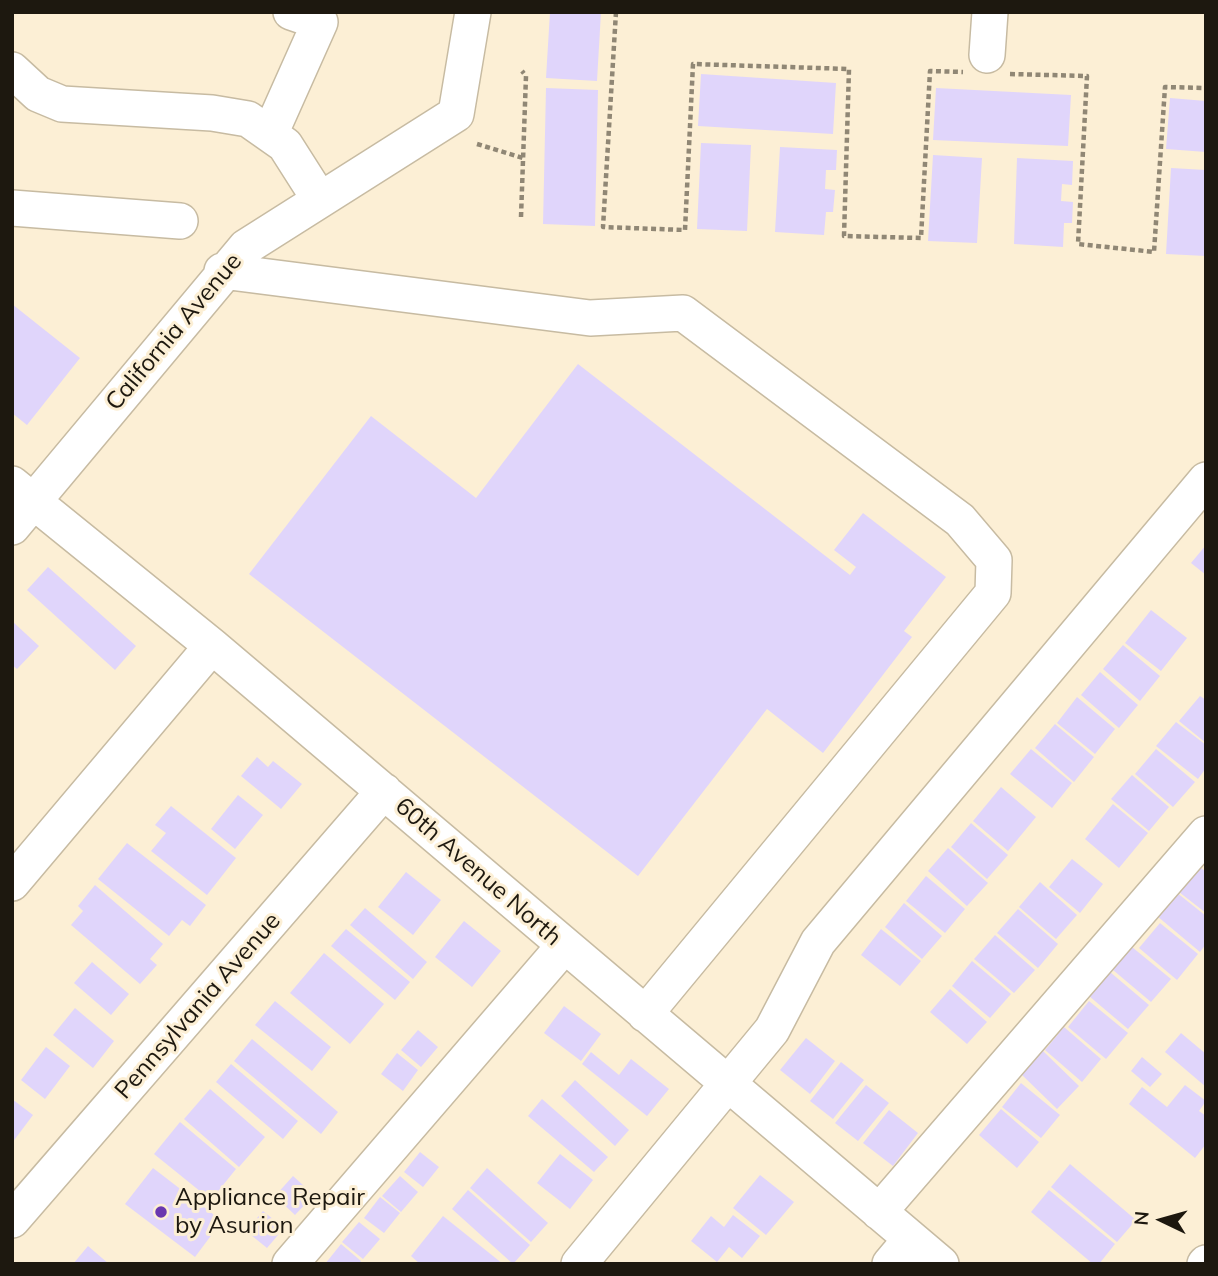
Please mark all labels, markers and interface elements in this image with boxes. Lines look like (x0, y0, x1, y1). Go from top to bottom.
street label: California Avenue (100, 248, 248, 416)
street label: 60th Avenue North (389, 792, 567, 952)
street label: Pennsylvania Avenue (109, 907, 287, 1105)
place label: Appliance Repair by Asurion (175, 1184, 365, 1240)
north arrow (1127, 1185, 1197, 1255)
marker: Appliance Repair by Asurion (153, 1204, 169, 1220)
text: N (1128, 1210, 1154, 1226)

